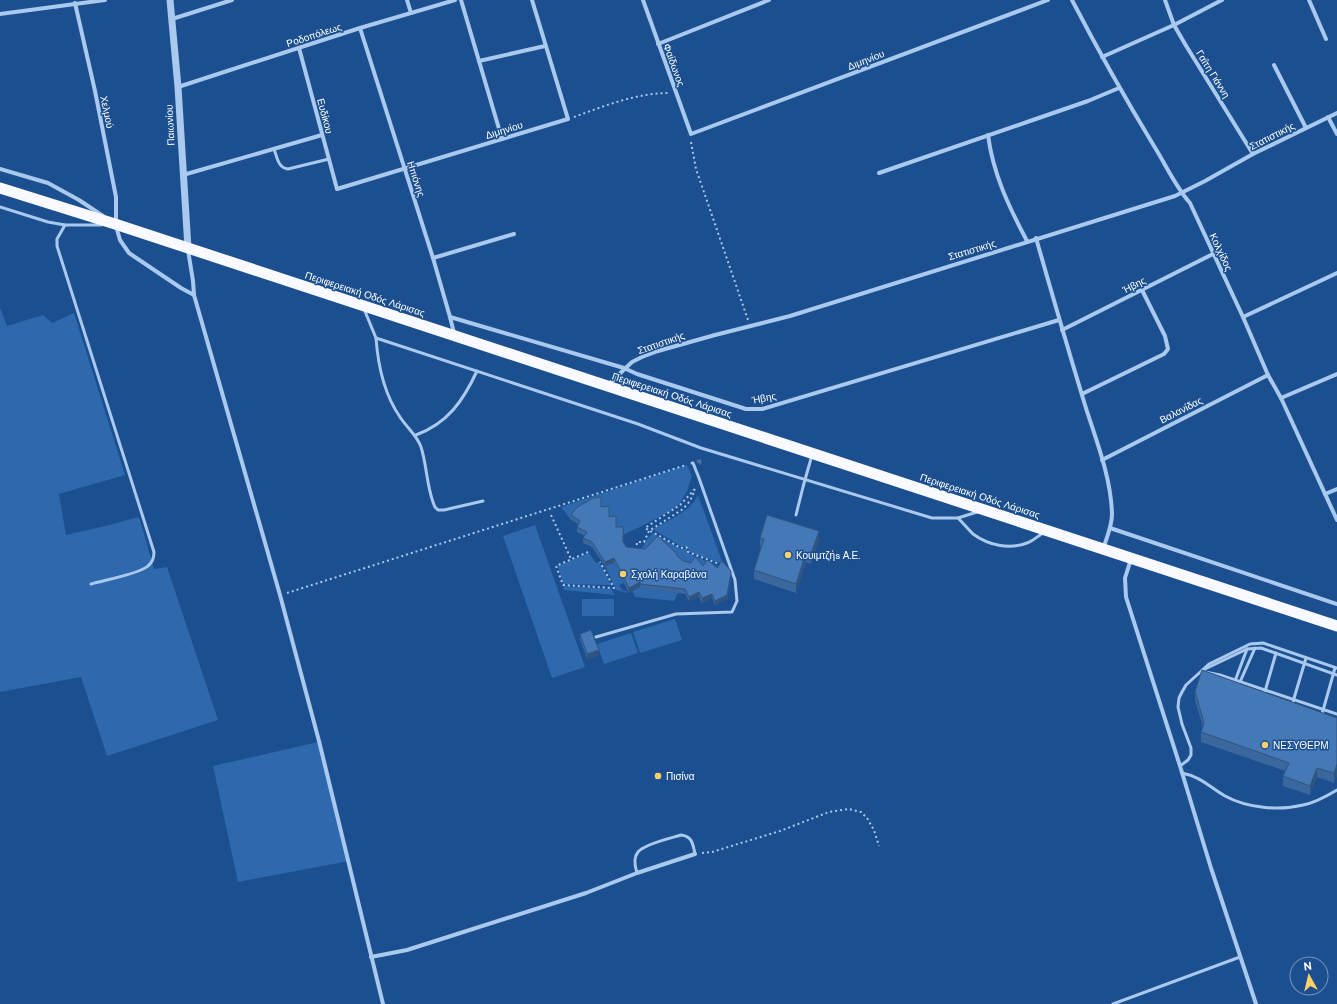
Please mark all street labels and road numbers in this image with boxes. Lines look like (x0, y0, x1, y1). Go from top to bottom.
street label: Ροδοπόλεως (285, 20, 343, 50)
street label: Φαίδωνος (660, 42, 688, 88)
street label: Διμηνίου (846, 47, 886, 73)
street label: Γαΐτη Γιάννη (1193, 48, 1233, 100)
street label: Χελμού (97, 95, 117, 129)
street label: Ευδίκου (314, 97, 336, 135)
street label: Παιωνίου (162, 104, 178, 146)
street label: Διμηνίου (484, 118, 524, 142)
street label: Στατιστικής (1247, 119, 1297, 153)
street label: Ηπιόνης (404, 159, 428, 199)
street label: Κολχίδος (1207, 231, 1235, 273)
street label: Στατιστικής (947, 237, 998, 263)
street label: Περιφερειακή Οδός Λάρισας (303, 268, 427, 320)
street label: Ήβης (1119, 274, 1148, 297)
street label: Στατιστικής (636, 329, 687, 357)
street label: Περιφερειακή Οδός Λάρισας (610, 369, 734, 421)
street label: Ήβης (750, 389, 777, 407)
street label: Βαλανίδας (1157, 394, 1205, 426)
street label: Περιφερειακή Οδός Λάρισας (918, 470, 1042, 522)

